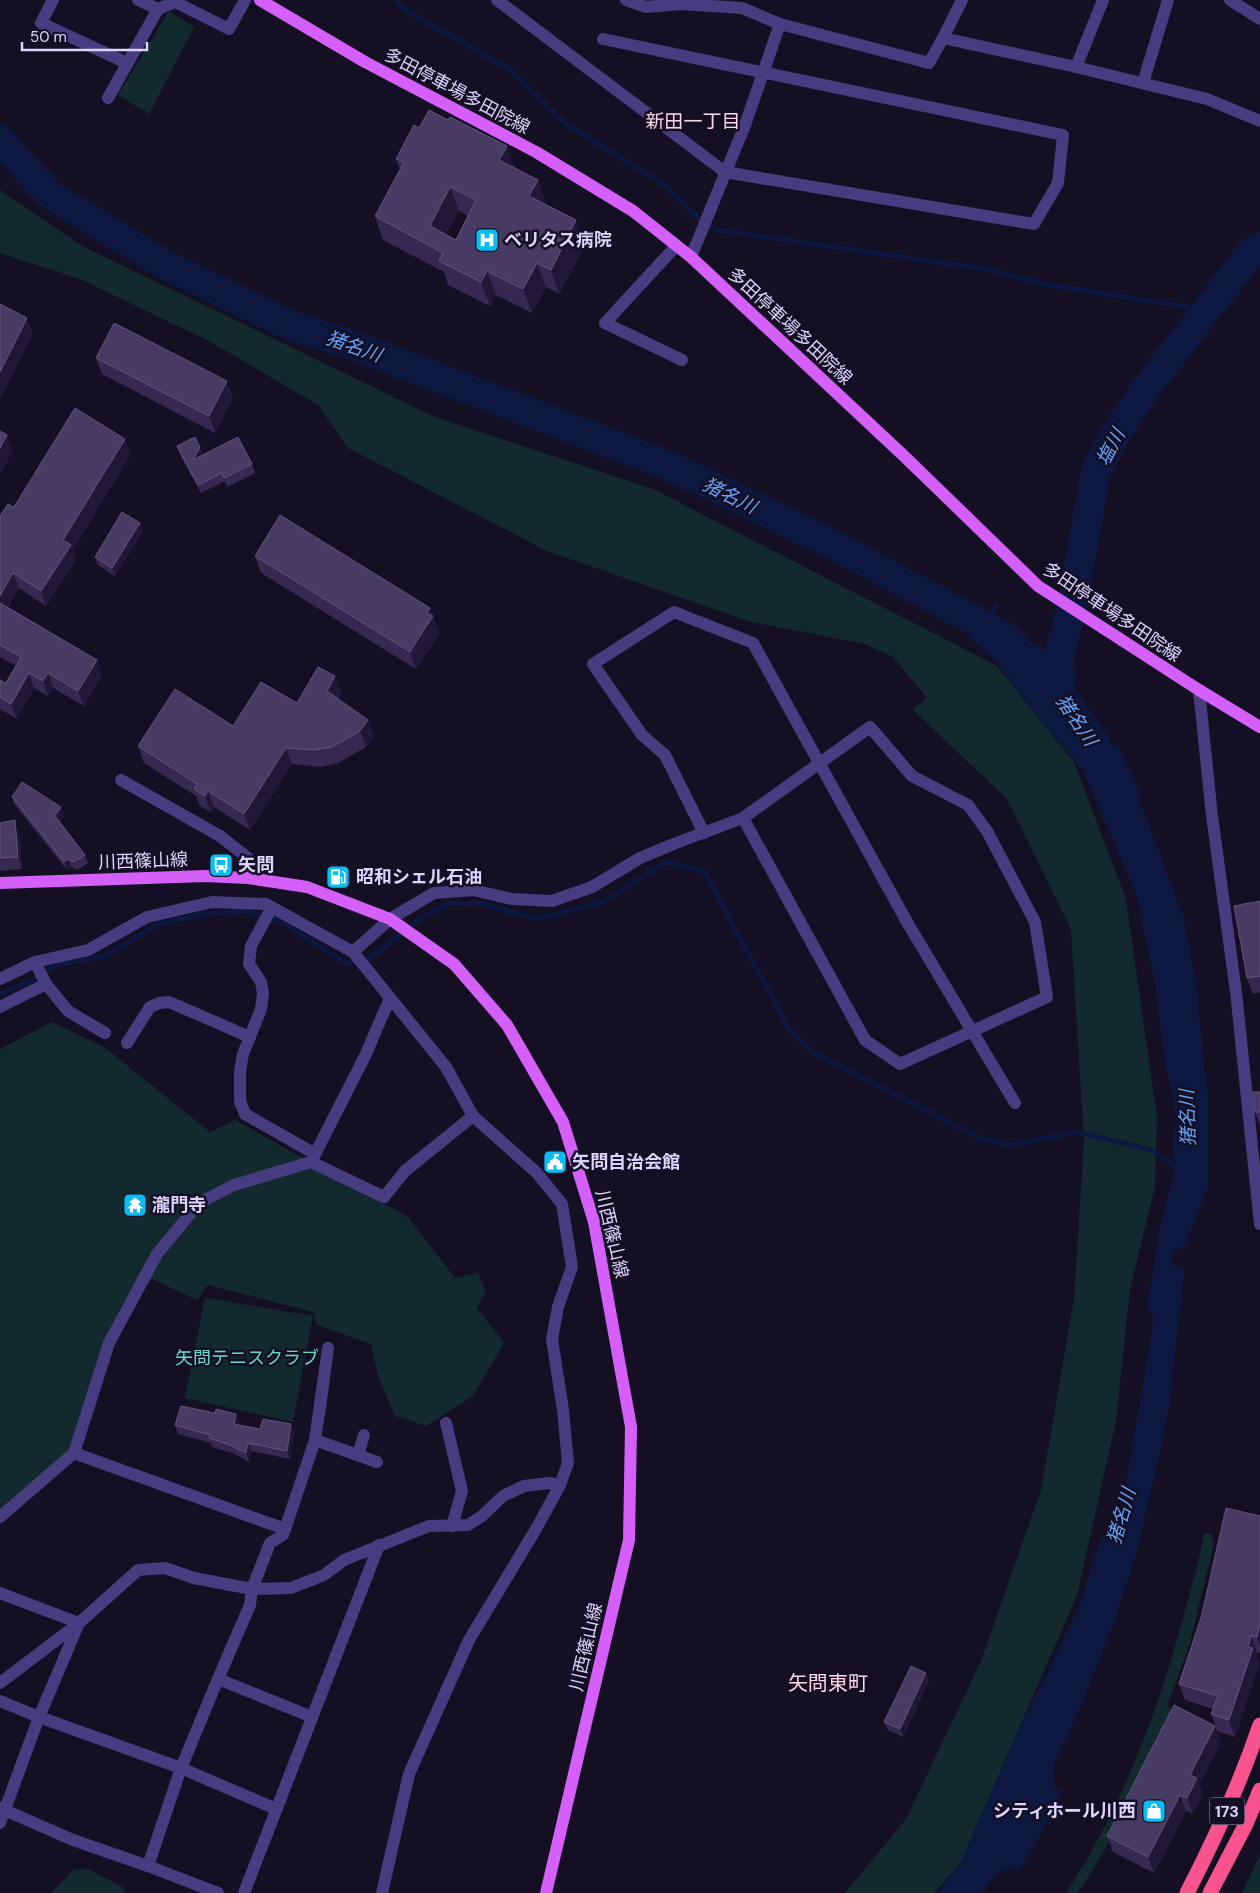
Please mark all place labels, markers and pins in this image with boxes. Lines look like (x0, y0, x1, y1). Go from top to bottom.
hospital icon: ベリタス病院 (474, 227, 500, 253)
place label: ベリタス病院 (504, 228, 612, 252)
bus stop icon: 矢問 (208, 852, 234, 878)
place label: 矢問 (238, 853, 274, 877)
fuel station icon: 昭和シェル石油 (325, 864, 351, 890)
place label: 昭和シェル石油 (356, 865, 482, 889)
public building icon: 矢問自治会館 (542, 1149, 568, 1175)
place label: 矢問自治会館 (572, 1150, 680, 1174)
temple icon: 瀧門寺 (122, 1192, 148, 1218)
place label: 瀧門寺 (152, 1193, 206, 1217)
shop icon: シティホール川西 (1141, 1798, 1167, 1824)
place label: シティホール川西 (993, 1799, 1136, 1823)

